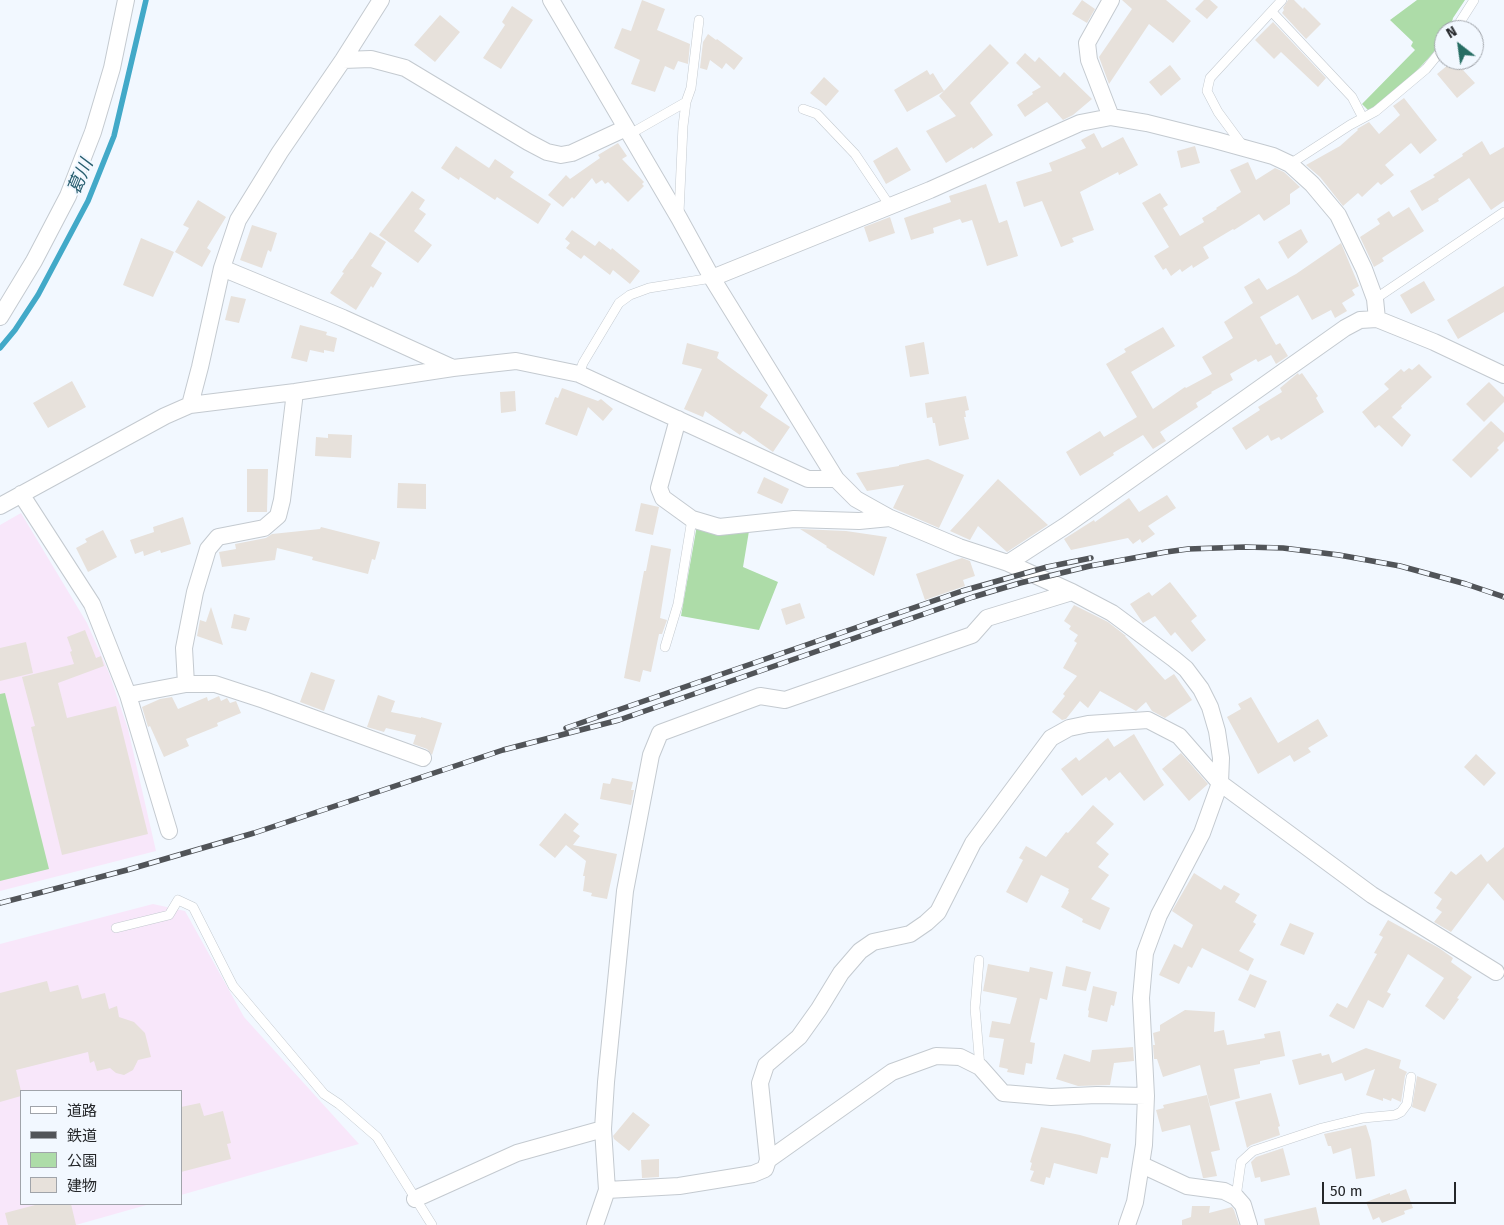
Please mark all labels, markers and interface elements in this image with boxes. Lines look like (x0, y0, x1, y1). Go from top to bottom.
north arrow (1434, 20, 1484, 70)
text: N (1443, 23, 1460, 42)
water label: 葛川 (64, 156, 98, 198)
legend (20, 1090, 182, 1205)
text: 道路 (67, 1102, 97, 1120)
text: 鉄道 (67, 1127, 97, 1145)
text: 公園 (67, 1152, 97, 1170)
scale bar (1324, 1172, 1458, 1204)
text: 建物 (67, 1177, 97, 1195)
text: 50 m (1330, 1182, 1363, 1200)

